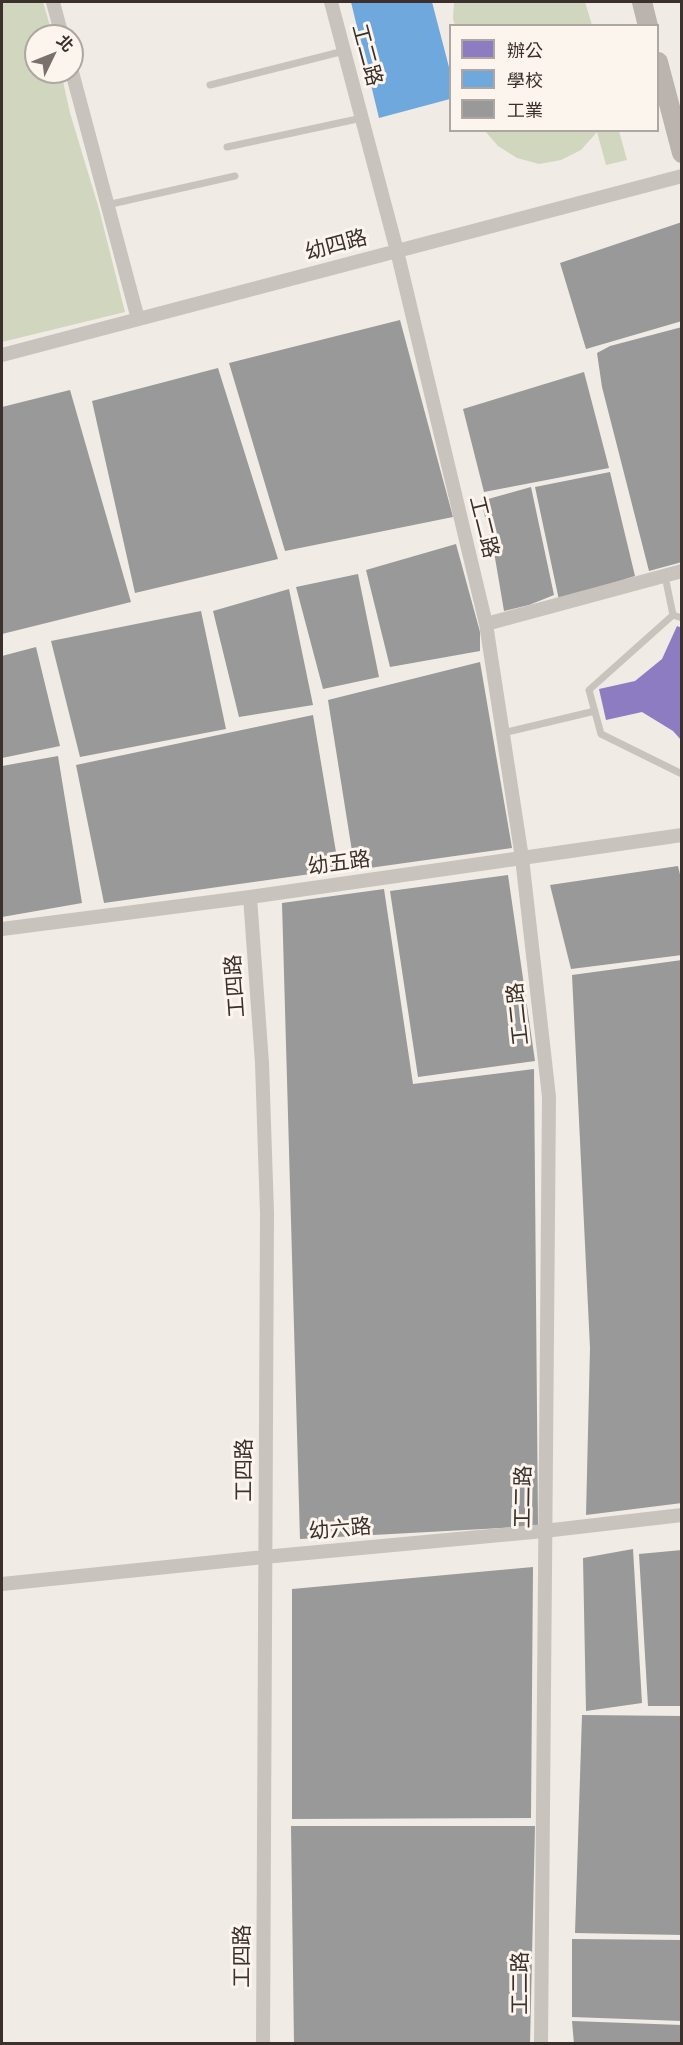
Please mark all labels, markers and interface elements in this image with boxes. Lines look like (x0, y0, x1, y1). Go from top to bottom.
street label: 工二路 (347, 21, 387, 89)
north arrow (24, 24, 84, 84)
legend (449, 24, 659, 132)
text: 北 (54, 30, 78, 55)
text: 辦公 (507, 39, 543, 61)
text: 學校 (507, 69, 543, 91)
text: 工業 (507, 99, 543, 121)
street label: 幼四路 (302, 225, 370, 265)
street label: 工二路 (464, 493, 504, 561)
street label: 幼五路 (306, 846, 372, 880)
street label: 工四路 (220, 954, 250, 1018)
street label: 工二路 (502, 981, 534, 1047)
street label: 工四路 (231, 1439, 257, 1501)
street label: 工二路 (510, 1465, 536, 1529)
street label: 幼六路 (308, 1514, 372, 1544)
street label: 工四路 (229, 1925, 255, 1987)
street label: 工二路 (507, 1952, 533, 2014)

